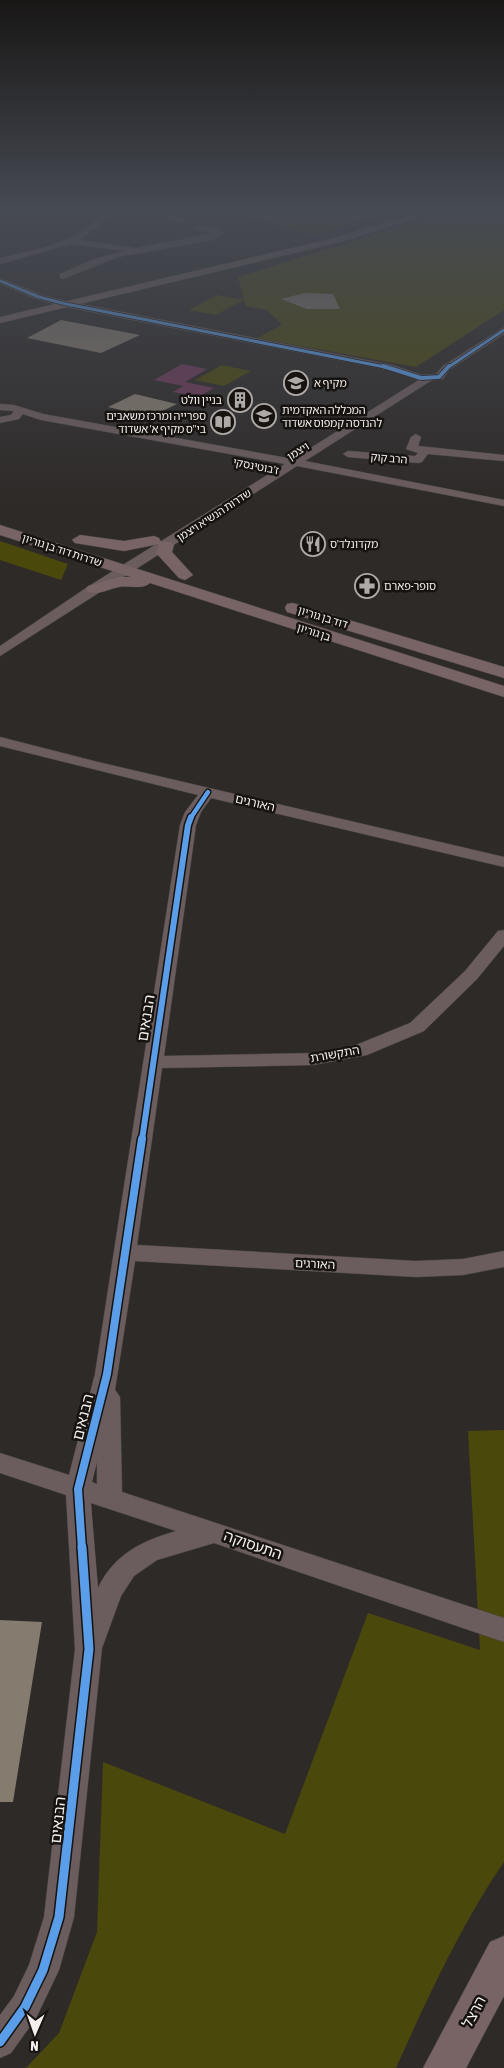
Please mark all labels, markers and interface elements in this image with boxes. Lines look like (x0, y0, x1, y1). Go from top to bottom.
school or university icon: מקיף א (283, 370, 309, 396)
place label: מקיף א (314, 377, 347, 389)
building icon: בניין וולט (227, 387, 253, 413)
place label: בניין וולט (181, 394, 222, 406)
school or university icon: המכללה האקדמית להנדסה קמפוס אשדוד (251, 403, 277, 429)
place label: המכללה האקדמית להנדסה קמפוס אשדוד (282, 404, 382, 429)
library icon: ספרייה ומרכז משאבים בי"ס מקיף א' אשדוד (210, 409, 236, 435)
place label: ספרייה ומרכז משאבים בי"ס מקיף א' אשדוד (106, 410, 206, 435)
street label: ויצמן (285, 440, 311, 462)
street label: הרב קוק (370, 450, 408, 466)
street label: ז'בוטינסקי (232, 456, 280, 476)
street label: שדרות הנשיא ויצמן (175, 487, 253, 543)
street label: שדרות דוד בן גוריון (21, 531, 103, 569)
restaurant icon: מקדונלד'ס (300, 531, 326, 557)
place label: מקדונלד'ס (330, 538, 378, 550)
pharmacy icon: סופר-פארם (354, 573, 380, 599)
place label: סופר-פארם (384, 580, 436, 592)
street label: דוד בן גוריון (296, 603, 350, 631)
street label: בן גוריון (295, 620, 333, 644)
street label: האורגים (234, 792, 276, 814)
street label: הבנאים (133, 993, 158, 1043)
street label: התקשורת (309, 1043, 361, 1065)
street label: האורגים (294, 1256, 336, 1272)
street label: הבנאים (69, 1392, 96, 1442)
street label: התעסוקה (222, 1527, 285, 1562)
street label: הבנאים (47, 1796, 68, 1844)
street label: הרצל (458, 1993, 489, 2031)
north arrow (10, 2008, 60, 2058)
text: N (30, 2038, 39, 2054)

